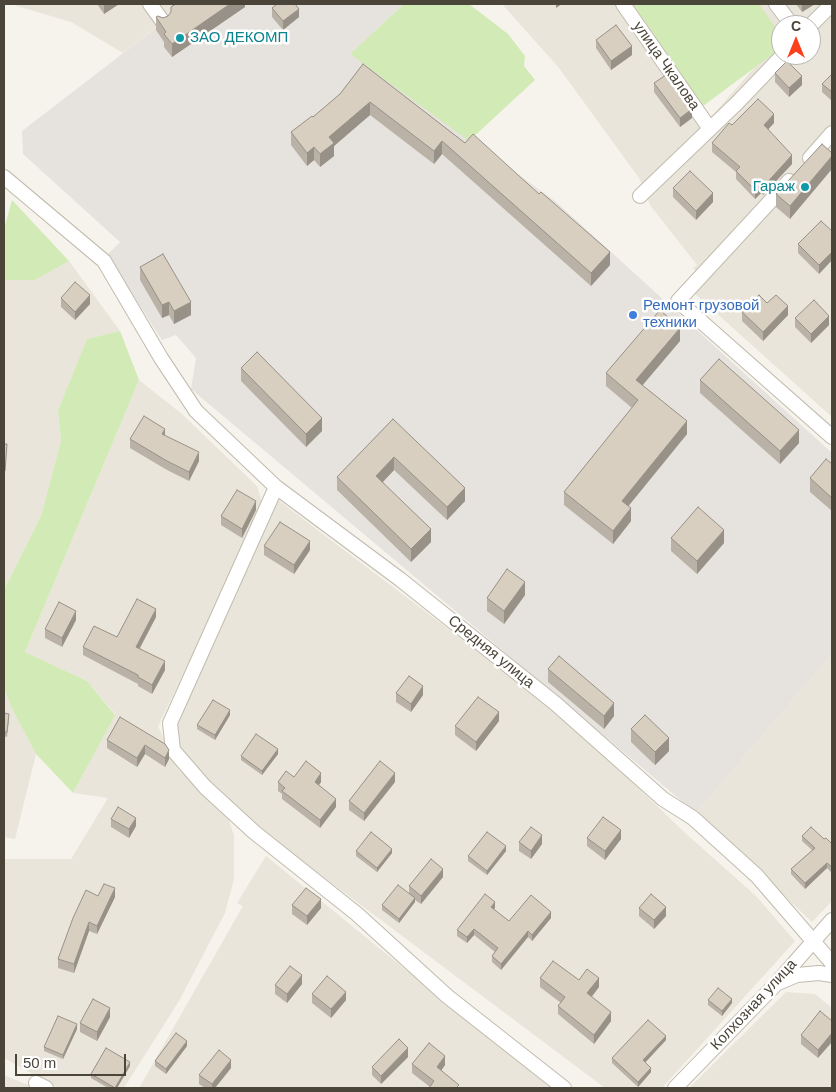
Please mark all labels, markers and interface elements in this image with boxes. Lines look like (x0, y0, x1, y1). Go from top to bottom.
north arrow (771, 15, 821, 65)
street label: улица Чкалова (629, 18, 703, 114)
text: С (791, 18, 801, 34)
place label: ЗАО ДЕКОМП (190, 29, 288, 47)
marker: ЗАО ДЕКОМП (174, 32, 186, 44)
place label: Гараж (753, 178, 795, 196)
marker: Гараж (799, 181, 811, 193)
place label: Ремонт грузовой техники (643, 297, 759, 332)
marker: Ремонт грузовой техники (627, 309, 639, 321)
street label: Средняя улица (444, 612, 538, 692)
street label: Колхозная улица (707, 956, 801, 1054)
scale bar (18, 1044, 129, 1076)
text: 50 m (23, 1054, 56, 1071)

